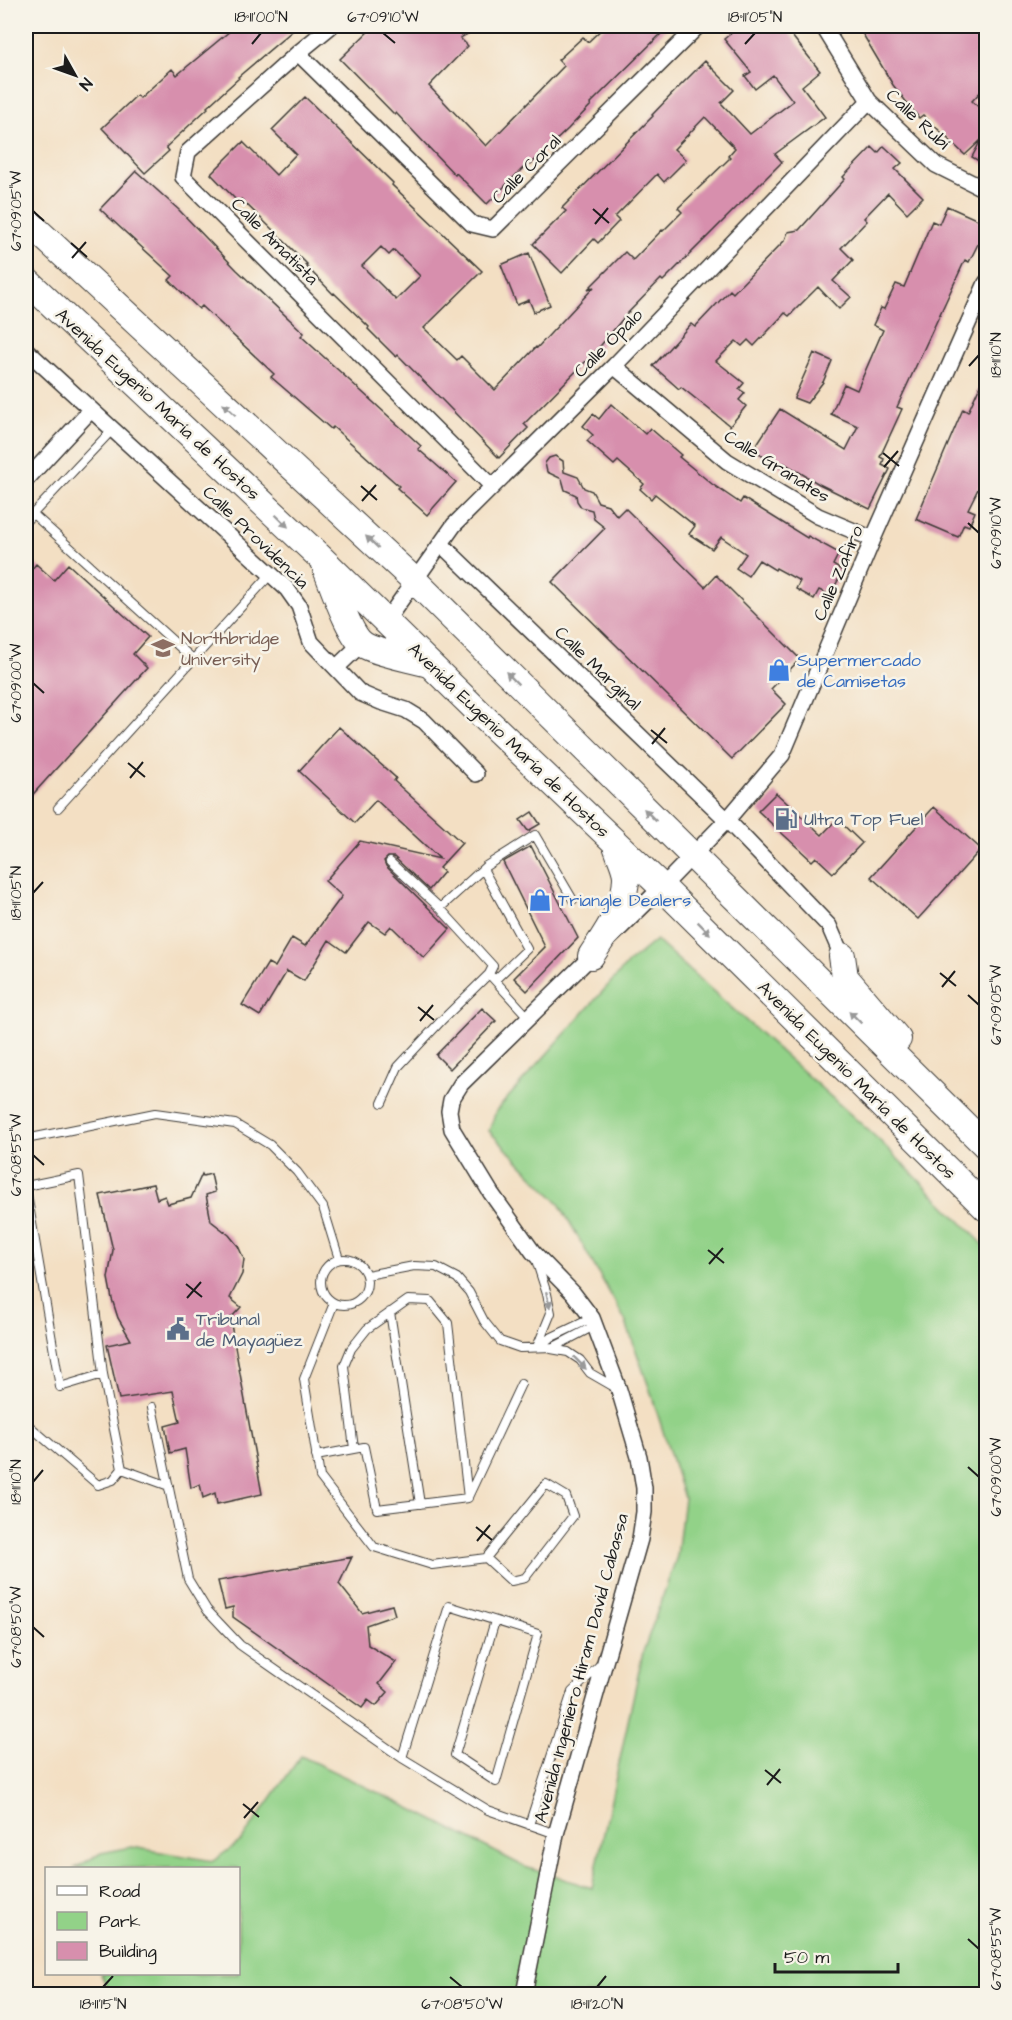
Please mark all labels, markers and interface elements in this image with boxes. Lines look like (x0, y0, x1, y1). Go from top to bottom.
text: 18°11'00"N (234, 7, 288, 28)
text: 67°09'10"W (347, 7, 419, 28)
text: 18°11'05"N (728, 7, 782, 28)
north arrow (45, 45, 105, 105)
text: N (74, 73, 97, 95)
street label: Calle Rubí (880, 83, 955, 156)
street label: Calle Coral (486, 129, 567, 210)
text: 67°09'05"W (6, 171, 27, 251)
street label: Calle Amatista (225, 192, 324, 291)
street label: Avenida Eugenio María de Hostos (49, 303, 265, 507)
street label: Calle Ópalo (568, 303, 649, 384)
text: 18°11'10"N (986, 332, 1007, 378)
one-way arrow (222, 403, 237, 416)
street label: Calle Granates (719, 424, 834, 509)
street label: Calle Providencia (197, 480, 314, 595)
text: 67°09'10"W (986, 497, 1007, 569)
one-way arrow (275, 514, 290, 528)
street label: Calle Zafiro (807, 522, 870, 625)
one-way arrow (365, 536, 380, 549)
street label: Calle Marginal (548, 621, 647, 717)
place label: Northbridge University (181, 626, 280, 673)
school or university icon: Northbridge University (150, 635, 176, 661)
street label: Avenida Eugenio María de Hostos (402, 637, 615, 844)
text: 67°09'00"W (6, 644, 27, 722)
place label: Supermercado de Camisetas (797, 648, 921, 694)
shop icon: Supermercado de Camisetas (766, 657, 792, 683)
one-way arrow (505, 671, 519, 685)
fuel station icon: Ultra Top Fuel (773, 806, 799, 832)
place label: Ultra Top Fuel (804, 807, 923, 832)
one-way arrow (644, 809, 658, 823)
text: 18°11'05"N (6, 866, 27, 920)
shop icon: Triangle Dealers (527, 887, 553, 913)
place label: Triangle Dealers (558, 888, 691, 914)
one-way arrow (696, 921, 711, 935)
text: 67°09'05"W (986, 965, 1007, 1045)
street label: Avenida Eugenio María de Hostos (751, 976, 961, 1186)
one-way arrow (847, 1010, 862, 1024)
text: 67°08'55"W (6, 1114, 27, 1196)
one-way arrow (544, 1291, 553, 1310)
place label: Tribunal de Mayagüez (196, 1307, 302, 1354)
public building icon: Tribunal de Mayagüez (165, 1316, 191, 1342)
one-way arrow (573, 1356, 588, 1370)
text: 67°09'00"W (986, 1438, 1007, 1516)
text: 18°11'10"N (6, 1459, 27, 1505)
street label: Avenida Ingeniero Hiram David Cabassa (528, 1511, 636, 1826)
text: 67°08'50"W (6, 1586, 27, 1668)
legend (45, 1867, 240, 1975)
text: Road (99, 1879, 140, 1904)
text: 67°08'55"W (986, 1908, 1007, 1990)
text: Park (99, 1909, 141, 1934)
scale bar (775, 1936, 898, 1974)
text: Building (99, 1939, 157, 1965)
text: 50 m (784, 1945, 829, 1970)
text: 18°11'15"N (80, 1994, 126, 2015)
text: 67°08'50"W (421, 1994, 503, 2015)
text: 18°11'20"N (571, 1994, 623, 2015)

